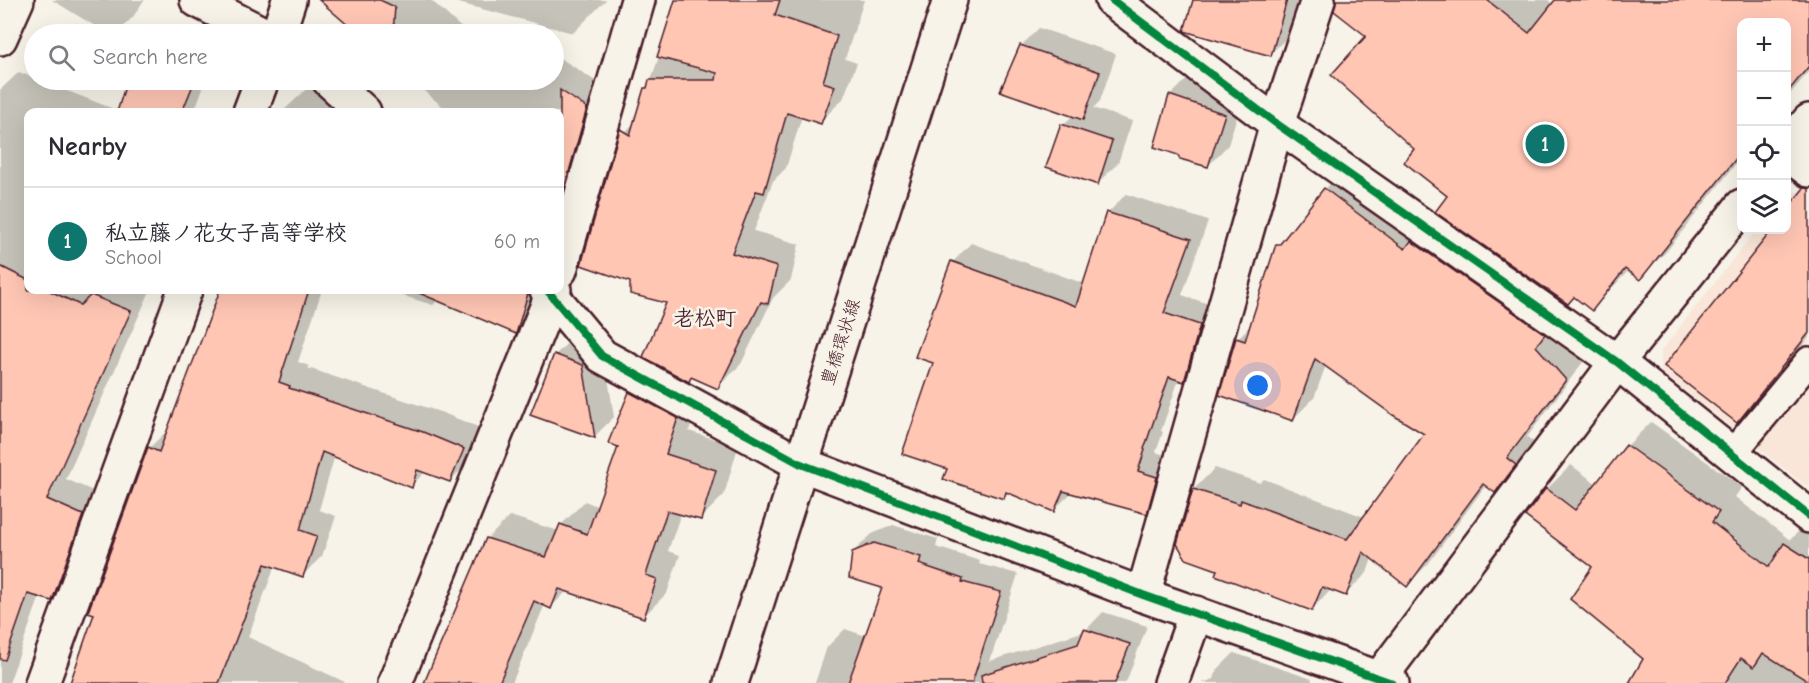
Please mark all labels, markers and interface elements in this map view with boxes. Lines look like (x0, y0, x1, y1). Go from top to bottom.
map controls (1737, 18, 1791, 234)
button: + (1737, 18, 1791, 72)
search box (24, 24, 564, 90)
icon: search (45, 41, 78, 74)
text: Search here (93, 44, 208, 70)
button: − (1737, 72, 1791, 126)
pin: 1 (1526, 122, 1564, 166)
button: locate (1737, 126, 1791, 180)
text: Nearby (48, 132, 127, 162)
button: layers (1737, 180, 1791, 234)
text: 私立藤ノ花女子高等学校 (105, 220, 347, 246)
text: 1 (64, 230, 71, 253)
text: 60 m (494, 230, 540, 253)
text: School (105, 246, 162, 269)
street label: 豊橋環状線 (817, 296, 865, 388)
district label: 老松町 (674, 306, 737, 330)
your location (1243, 371, 1272, 400)

